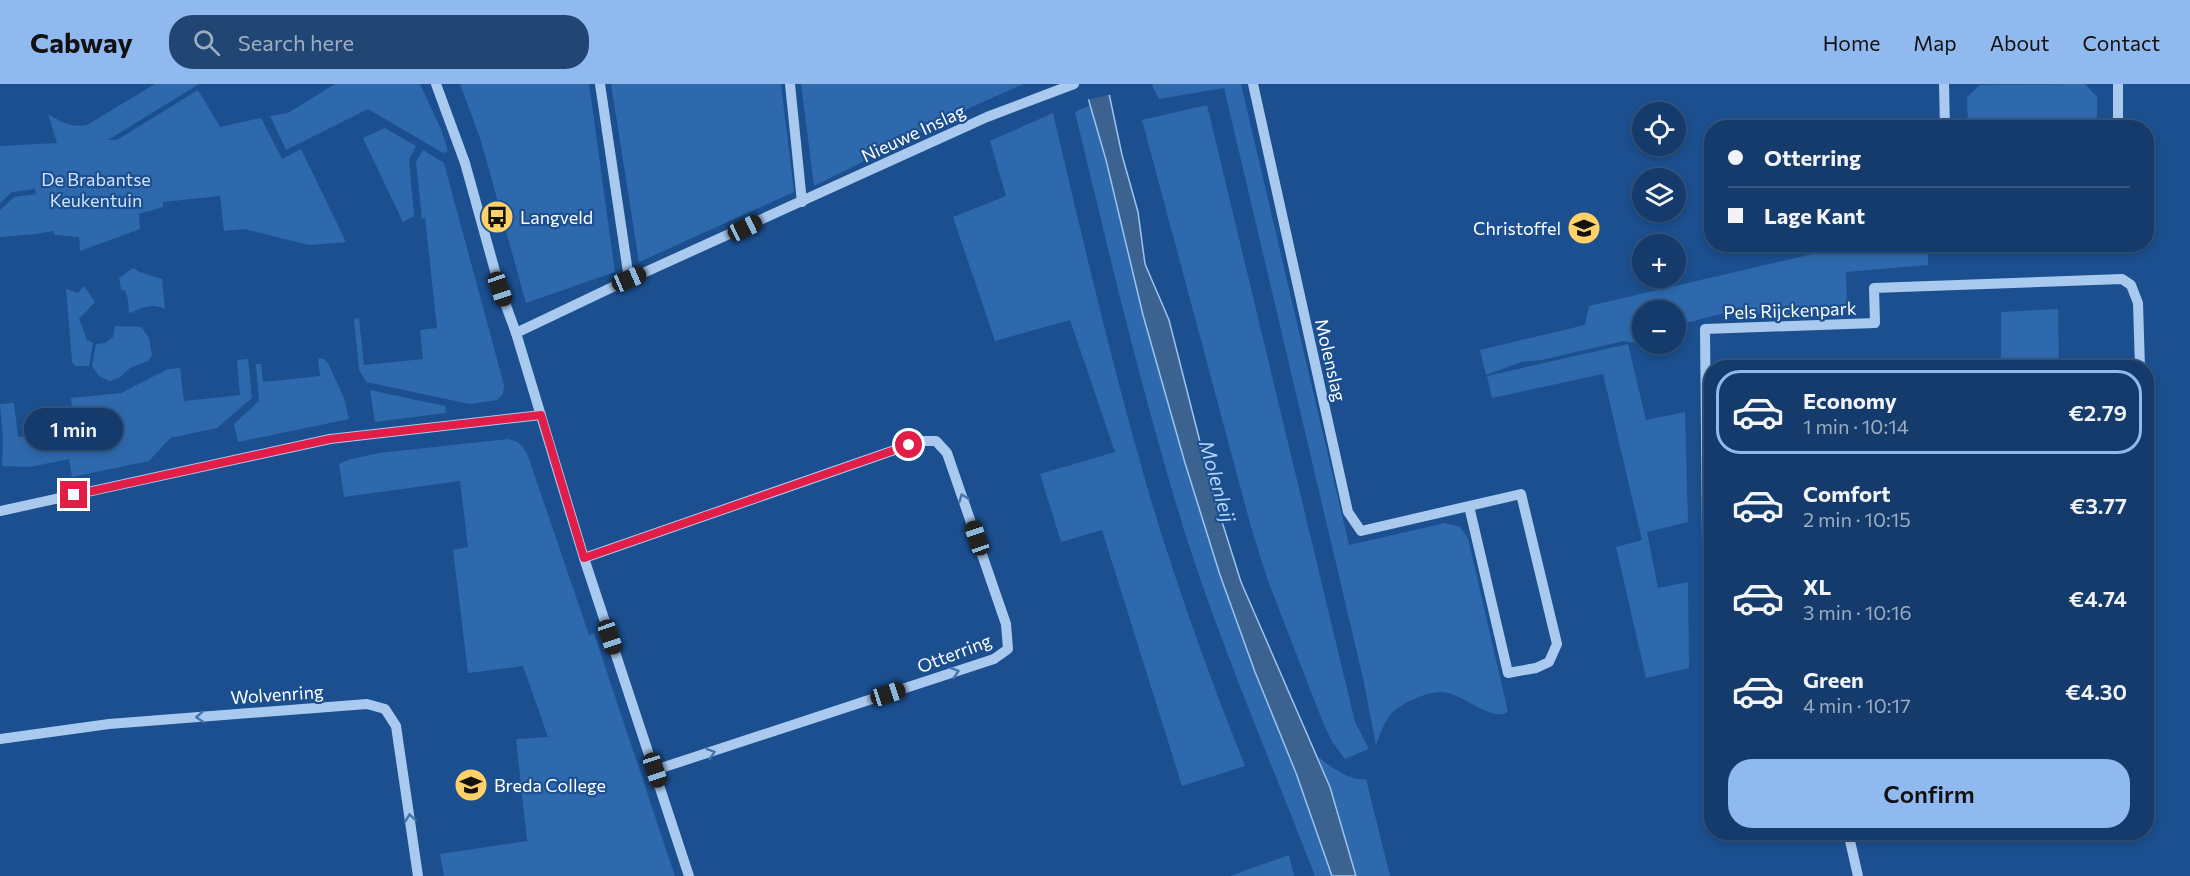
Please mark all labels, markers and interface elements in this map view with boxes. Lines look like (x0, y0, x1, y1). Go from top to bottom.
search box (169, 15, 589, 69)
text: Cabway (30, 25, 133, 59)
icon: search (190, 26, 223, 59)
text: Search here (238, 29, 354, 56)
text: Home (1823, 30, 1880, 55)
text: Map (1913, 30, 1957, 55)
text: About (1990, 30, 2049, 55)
text: Contact (2082, 30, 2160, 55)
street label: Nieuwe Inslag (858, 99, 969, 167)
map controls (1632, 102, 1686, 354)
button: locate (1632, 102, 1686, 156)
text: Otterring (1764, 144, 1861, 171)
park label: De Brabantse Keukentuin (41, 168, 151, 211)
button: layers (1632, 168, 1686, 222)
bus stop icon: Langveld (479, 199, 515, 235)
text: Lage Kant (1764, 202, 1865, 229)
place label: Langveld (520, 206, 593, 228)
school or university icon: Christoffel (1566, 210, 1602, 246)
car (725, 212, 765, 244)
place label: Christoffel (1473, 217, 1561, 239)
button: + (1632, 234, 1686, 288)
car (609, 264, 649, 294)
car (486, 269, 514, 309)
street label: Pels Rijckenpark (1723, 297, 1857, 323)
button: − (1632, 300, 1686, 354)
street label: Molenslag (1311, 316, 1351, 404)
icon: car (1731, 385, 1785, 439)
text: Economy (1803, 387, 1897, 414)
text: €2.79 (2068, 399, 2127, 426)
callout: 1 min (25, 408, 124, 450)
text: 1 min · 10:14 (1803, 414, 1909, 438)
text: 1 min (50, 417, 97, 441)
route start (895, 431, 922, 458)
water label: Molenleij (1195, 437, 1241, 526)
icon: car (1731, 478, 1785, 532)
text: Comfort (1803, 480, 1891, 507)
route end (60, 481, 87, 508)
text: €3.77 (2070, 492, 2127, 519)
one-way arrow (957, 493, 970, 504)
text: 2 min · 10:15 (1803, 507, 1911, 531)
car (963, 518, 991, 558)
icon: car (1731, 571, 1785, 625)
text: XL (1803, 573, 1831, 600)
text: €4.74 (2069, 585, 2127, 612)
text: 3 min · 10:16 (1803, 600, 1912, 624)
car (596, 617, 624, 657)
street label: Otterring (914, 629, 995, 677)
icon: car (1731, 664, 1785, 718)
one-way arrow (949, 666, 960, 679)
text: Green (1803, 666, 1864, 693)
text: €4.30 (2065, 678, 2127, 705)
street label: Wolvenring (230, 680, 324, 708)
car (868, 680, 908, 708)
text: 4 min · 10:17 (1803, 693, 1911, 717)
one-way arrow (195, 710, 204, 723)
one-way arrow (705, 747, 716, 760)
car (641, 750, 669, 790)
button: Confirm (1728, 759, 2130, 828)
school or university icon: Breda College (453, 767, 489, 803)
place label: Breda College (494, 774, 606, 796)
one-way arrow (404, 813, 416, 823)

